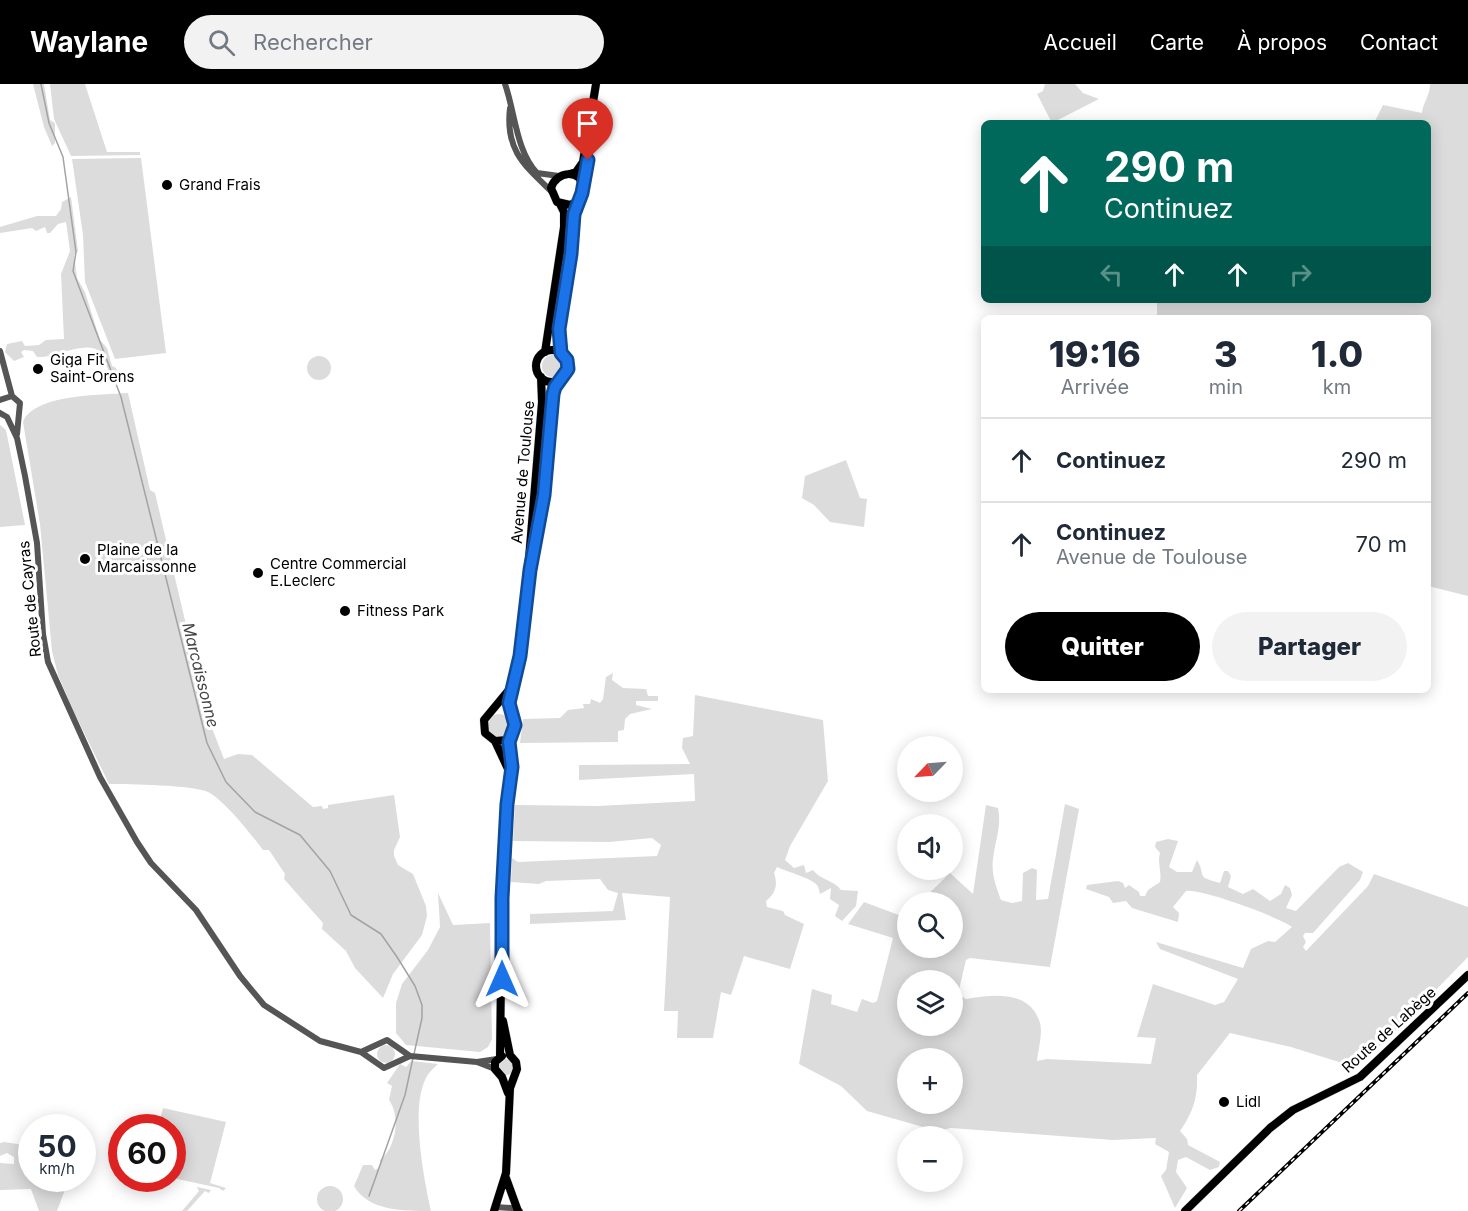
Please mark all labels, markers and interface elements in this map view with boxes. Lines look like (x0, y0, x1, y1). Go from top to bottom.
search box (184, 15, 604, 69)
text: Waylane (30, 25, 148, 59)
icon: search (205, 26, 238, 59)
text: Rechercher (253, 29, 373, 55)
text: Accueil (1043, 30, 1117, 55)
text: Carte (1150, 30, 1204, 55)
text: À propos (1237, 30, 1327, 55)
text: Contact (1360, 30, 1438, 55)
pin (562, 98, 613, 160)
icon: arrive (571, 107, 604, 140)
text: 290 m (1104, 141, 1234, 192)
icon: ahead (1005, 144, 1083, 222)
place label: Grand Frais (179, 175, 261, 194)
marker: Grand Frais (160, 178, 174, 192)
text: Continuez (1104, 192, 1233, 225)
icon: left (1095, 258, 1128, 291)
icon: ahead (1158, 258, 1191, 291)
icon: ahead (1221, 258, 1254, 291)
icon: right (1284, 258, 1317, 291)
text: 19:16 (1049, 332, 1141, 376)
text: 3 (1214, 332, 1238, 376)
text: 1.0 (1311, 332, 1363, 376)
place label: Giga Fit Saint-Orens (50, 350, 135, 386)
marker: Giga Fit Saint-Orens (31, 362, 45, 376)
text: Arrivée (1061, 375, 1129, 399)
text: min (1209, 375, 1243, 399)
text: km (1323, 375, 1351, 399)
street label: Avenue de Toulouse (507, 400, 538, 544)
icon: ahead (1005, 444, 1038, 477)
text: Continuez (1056, 447, 1166, 473)
text: 290 m (1341, 447, 1407, 473)
text: Continuez (1056, 519, 1166, 545)
icon: ahead (1005, 528, 1038, 561)
text: 70 m (1356, 531, 1407, 557)
street label: Route de Cayras (14, 540, 45, 658)
place label: Plaine de la Marcaissonne (97, 540, 196, 576)
text: Avenue de Toulouse (1056, 545, 1247, 569)
marker: Plaine de la Marcaissonne (78, 552, 92, 566)
place label: Centre Commercial E.Leclerc (270, 554, 406, 590)
marker: Centre Commercial E.Leclerc (251, 566, 265, 580)
place label: Fitness Park (357, 601, 445, 620)
marker: Fitness Park (338, 604, 352, 618)
button: Quitter (1005, 612, 1200, 681)
button: Partager (1212, 612, 1407, 681)
water label: Marcaissonne (178, 620, 224, 730)
north arrow (897, 736, 963, 802)
map controls (897, 736, 963, 1192)
button: sound (897, 814, 963, 880)
button: search (897, 892, 963, 958)
position arrow (470, 947, 534, 1011)
button: layers (897, 970, 963, 1036)
street label: Route de Labège (1338, 982, 1440, 1077)
button: + (897, 1048, 963, 1114)
place label: Lidl (1236, 1092, 1261, 1111)
marker: Lidl (1217, 1095, 1231, 1109)
speed limit sign: 60 (108, 1114, 186, 1192)
button: − (897, 1126, 963, 1192)
text: 50 (37, 1128, 77, 1164)
text: km/h (39, 1159, 75, 1178)

